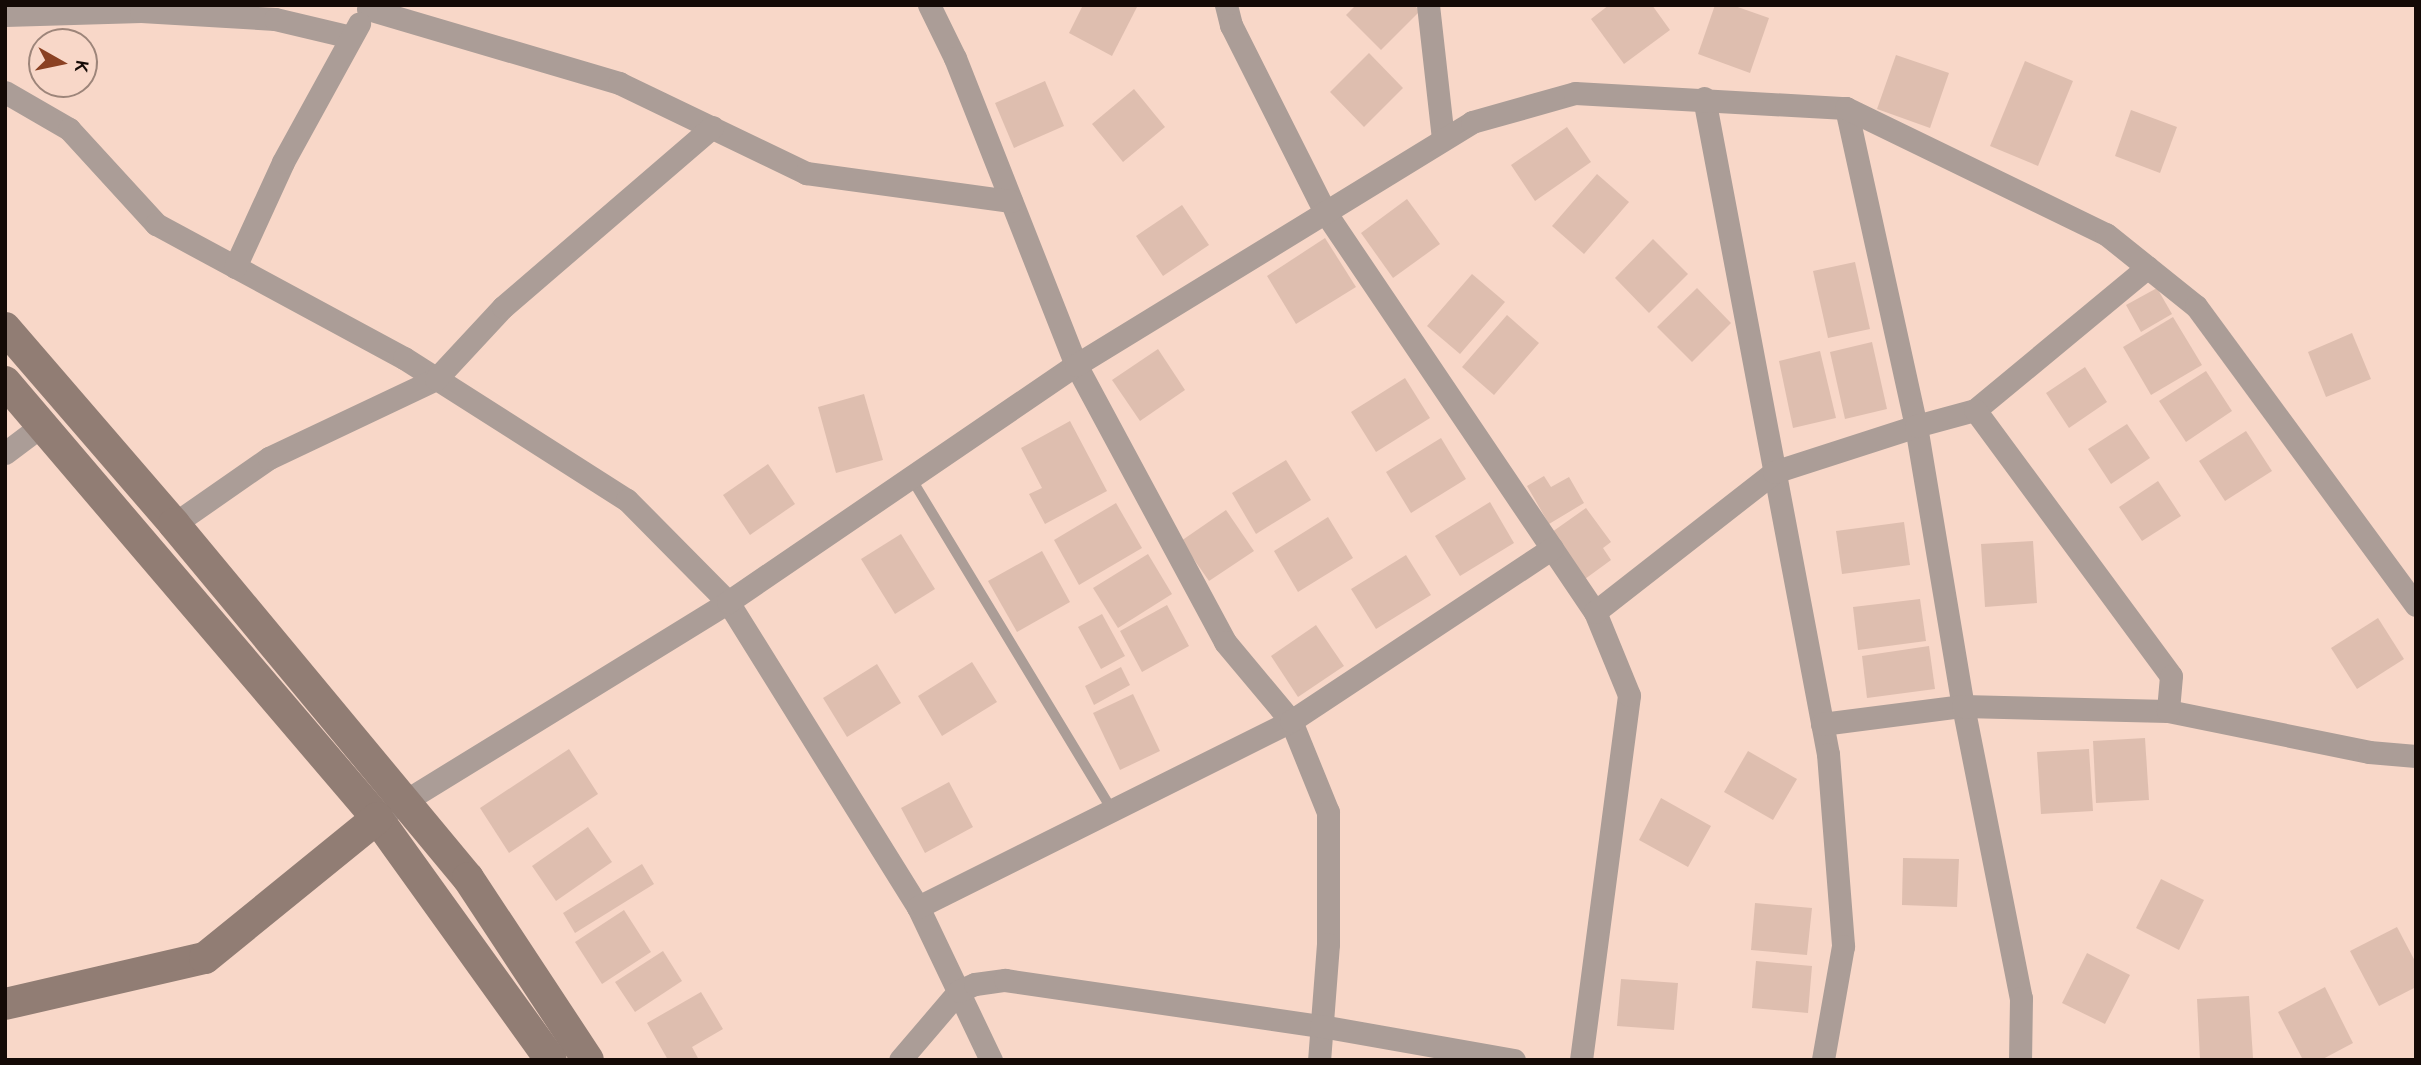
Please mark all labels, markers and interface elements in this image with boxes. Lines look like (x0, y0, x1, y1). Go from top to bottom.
north arrow (28, 28, 98, 98)
text: K (70, 58, 94, 74)

